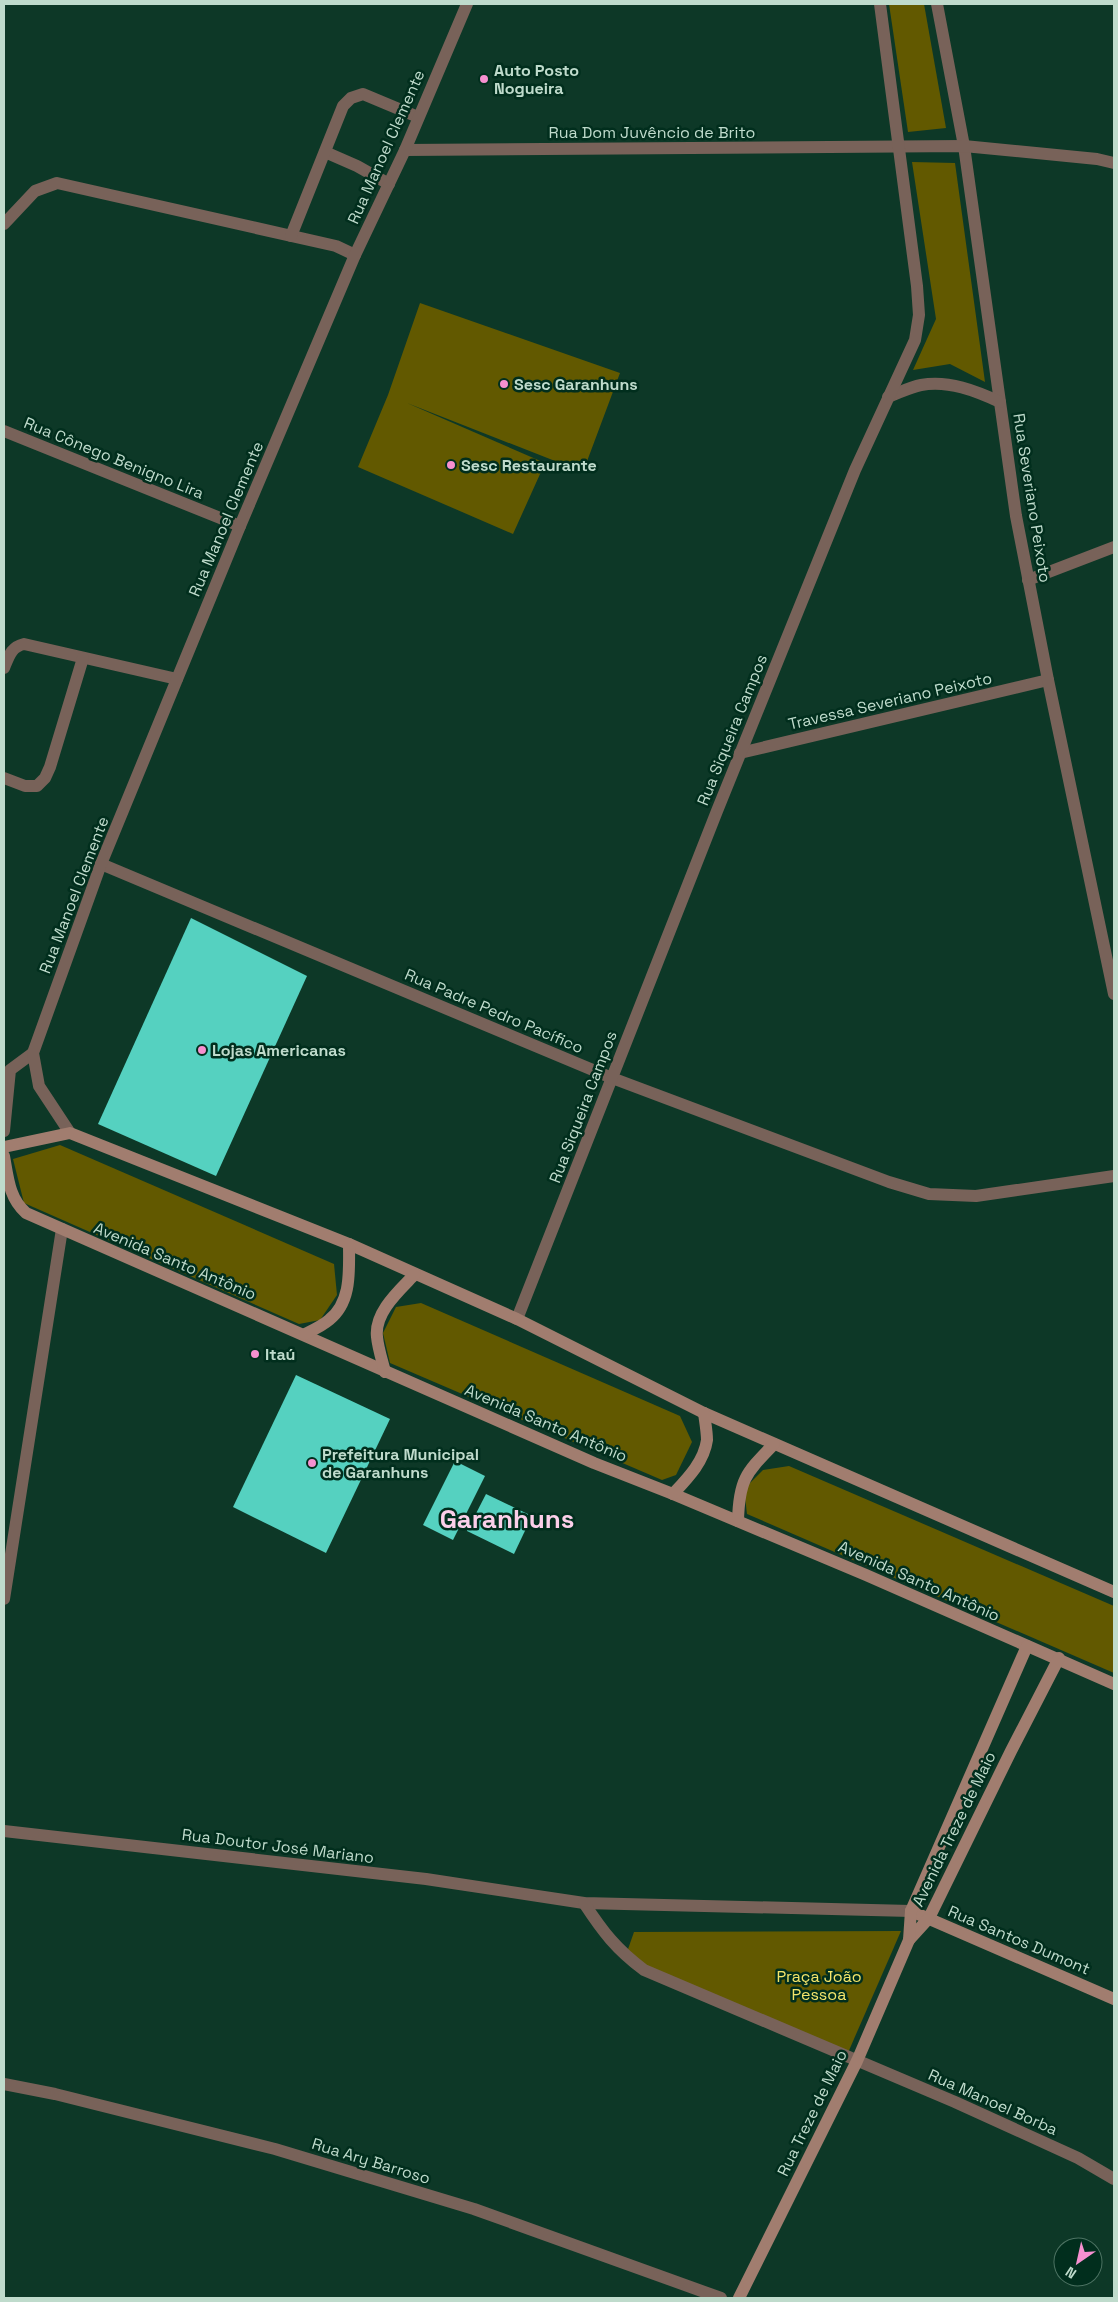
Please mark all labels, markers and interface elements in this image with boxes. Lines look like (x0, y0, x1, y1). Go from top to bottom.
place label: Auto Posto Nogueira (494, 60, 579, 99)
street label: Rua Manoel Clemente (343, 67, 429, 227)
marker: Auto Posto Nogueira (478, 73, 490, 85)
street label: Rua Dom Juvêncio de Brito (549, 122, 755, 143)
place label: Sesc Garanhuns (514, 374, 638, 395)
marker: Sesc Garanhuns (498, 378, 510, 390)
street label: Rua Cônego Benigno Lira (21, 412, 207, 504)
street label: Rua Severiano Peixoto (1008, 412, 1056, 584)
street label: Rua Manoel Clemente (184, 438, 268, 600)
place label: Sesc Restaurante (461, 455, 597, 476)
marker: Sesc Restaurante (445, 459, 457, 471)
street label: Rua Siqueira Campos (692, 651, 772, 809)
street label: Travessa Severiano Peixoto (786, 667, 994, 735)
street label: Rua Manoel Clemente (34, 814, 114, 976)
street label: Rua Padre Pedro Pacífico (401, 964, 587, 1058)
street label: Rua Siqueira Campos (544, 1028, 622, 1186)
place label: Lojas Americanas (212, 1040, 346, 1061)
marker: Lojas Americanas (196, 1044, 208, 1056)
street label: Avenida Santo Antônio (91, 1217, 259, 1305)
place label: Itaú (265, 1344, 295, 1365)
marker: Itaú (249, 1348, 261, 1360)
street label: Avenida Santo Antônio (462, 1379, 630, 1467)
place label: Prefeitura Municipal de Garanhuns (322, 1444, 479, 1483)
marker: Prefeitura Municipal de Garanhuns (306, 1457, 318, 1469)
district label: Garanhuns (440, 1502, 574, 1536)
street label: Avenida Santo Antônio (835, 1536, 1003, 1626)
street label: Avenida Treze de Maio (907, 1748, 1001, 1910)
street label: Rua Doutor José Mariano (181, 1824, 375, 1868)
street label: Rua Santos Dumont (945, 1901, 1093, 1979)
park label: Praça João Pessoa (776, 1966, 862, 2005)
street label: Rua Treze de Maio (772, 2046, 852, 2180)
street label: Rua Manoel Borba (925, 2064, 1061, 2140)
street label: Rua Ary Barroso (309, 2133, 433, 2189)
north arrow (1053, 2237, 1103, 2287)
text: N (1062, 2263, 1080, 2283)

